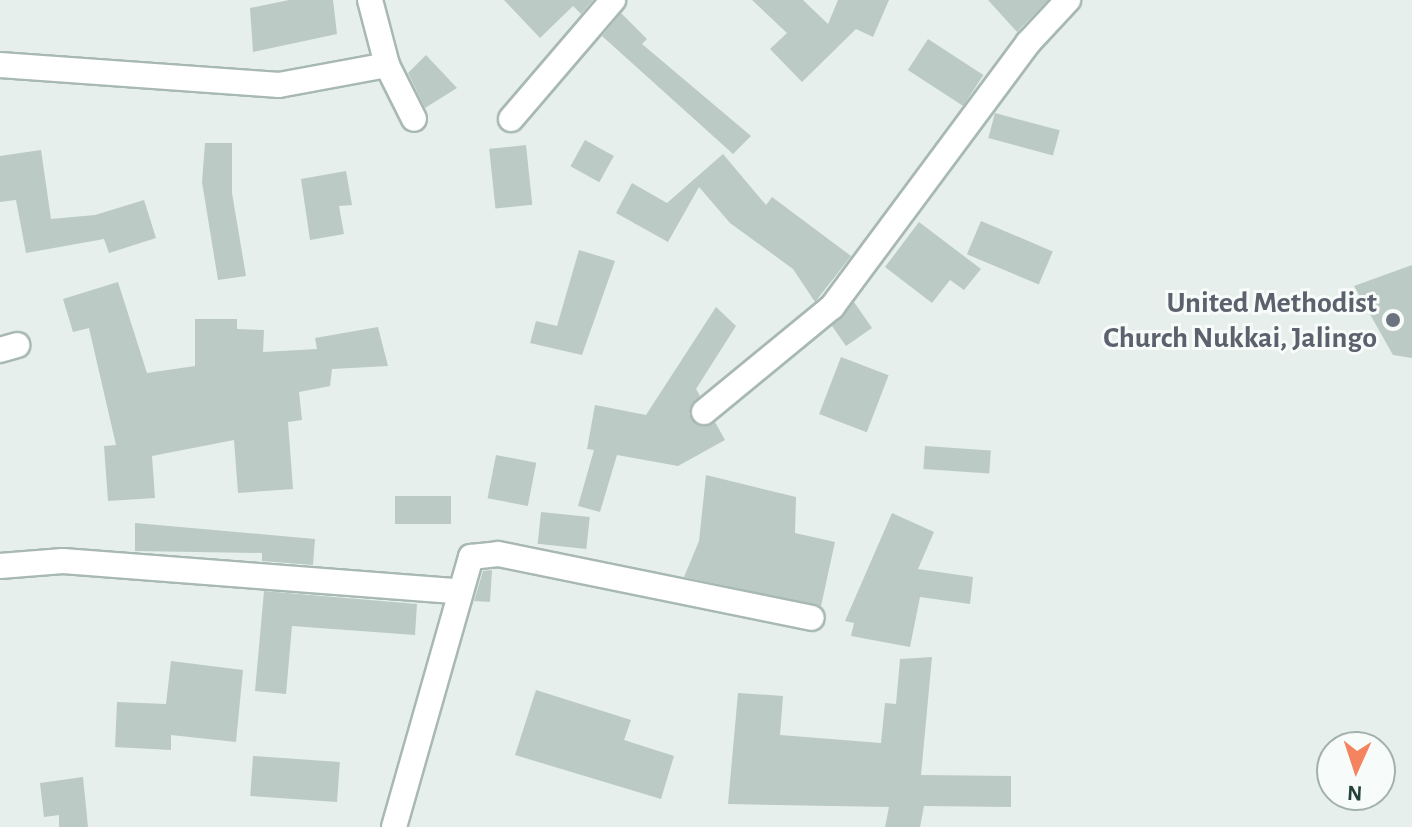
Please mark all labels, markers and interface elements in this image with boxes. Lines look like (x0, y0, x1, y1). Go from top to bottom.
place label: United Methodist Church Nukkai, Jalingo (1103, 285, 1377, 356)
marker: United Methodist Church Nukkai, Jalingo (1384, 311, 1402, 329)
north arrow (1316, 731, 1396, 811)
text: N (1347, 782, 1363, 804)

